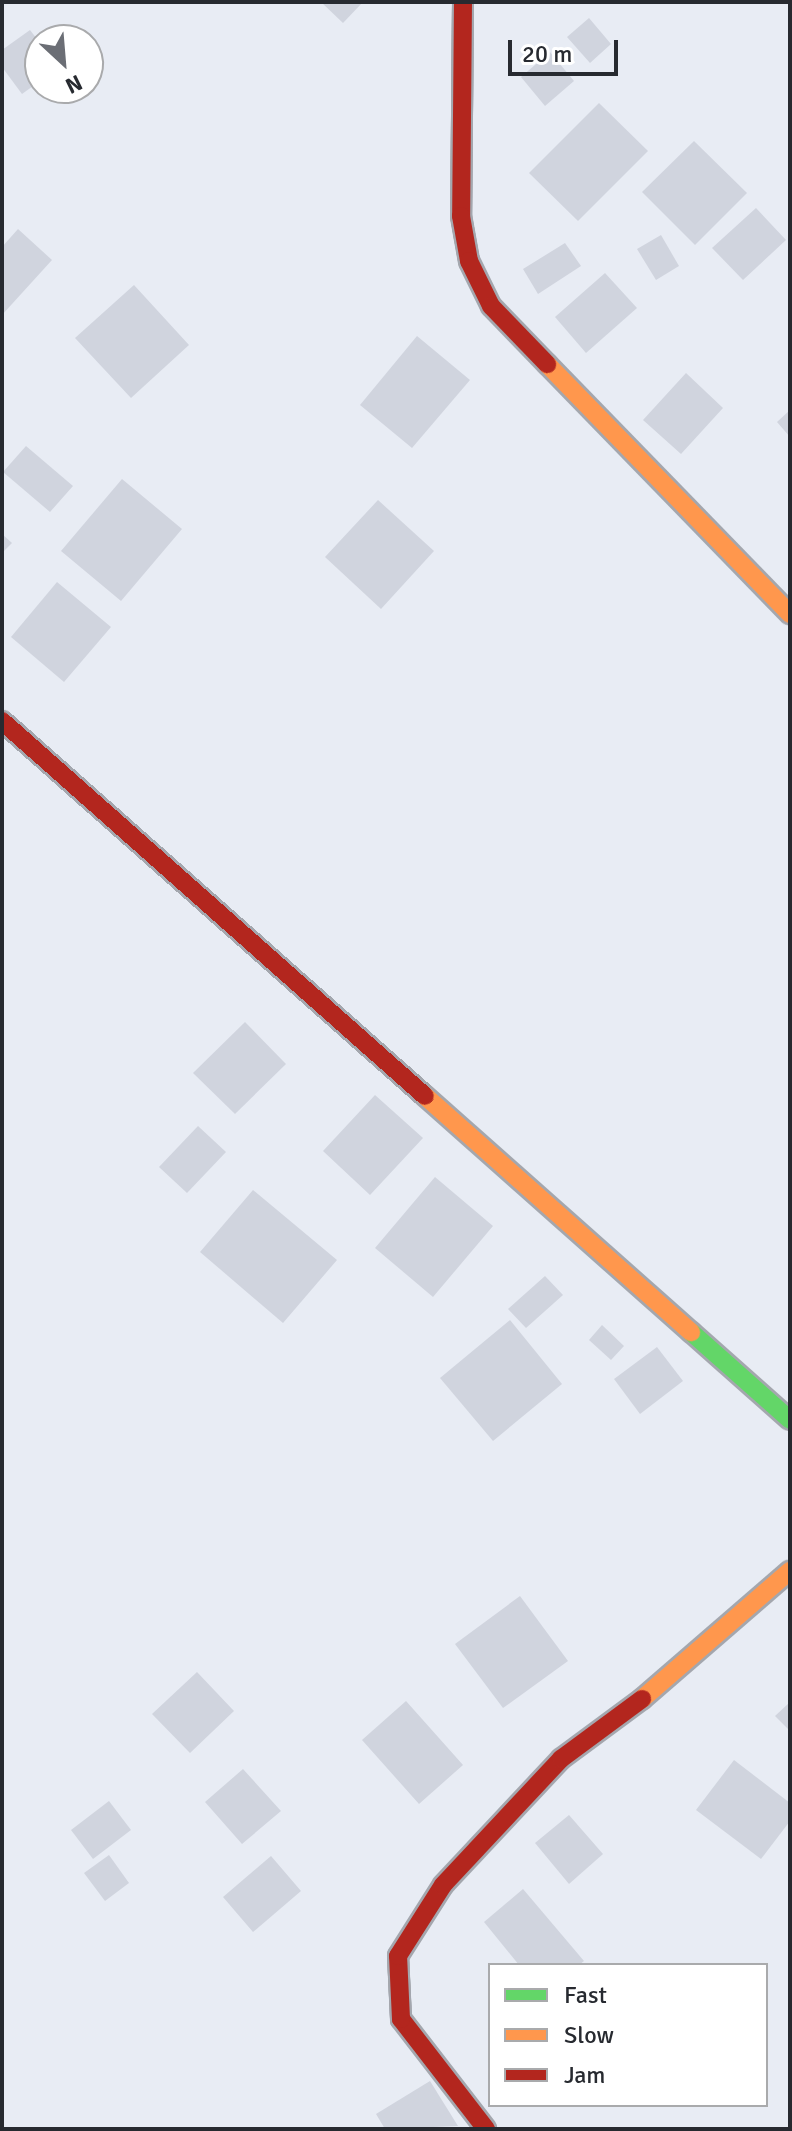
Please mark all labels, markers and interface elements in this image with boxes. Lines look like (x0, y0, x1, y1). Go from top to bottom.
north arrow (24, 24, 104, 104)
scale bar (512, 24, 622, 74)
text: 20 m (522, 39, 572, 69)
text: N (61, 69, 87, 100)
legend (488, 1963, 768, 2107)
text: Fast (564, 1980, 607, 2010)
text: Slow (564, 2020, 614, 2050)
text: Jam (564, 2060, 605, 2090)

